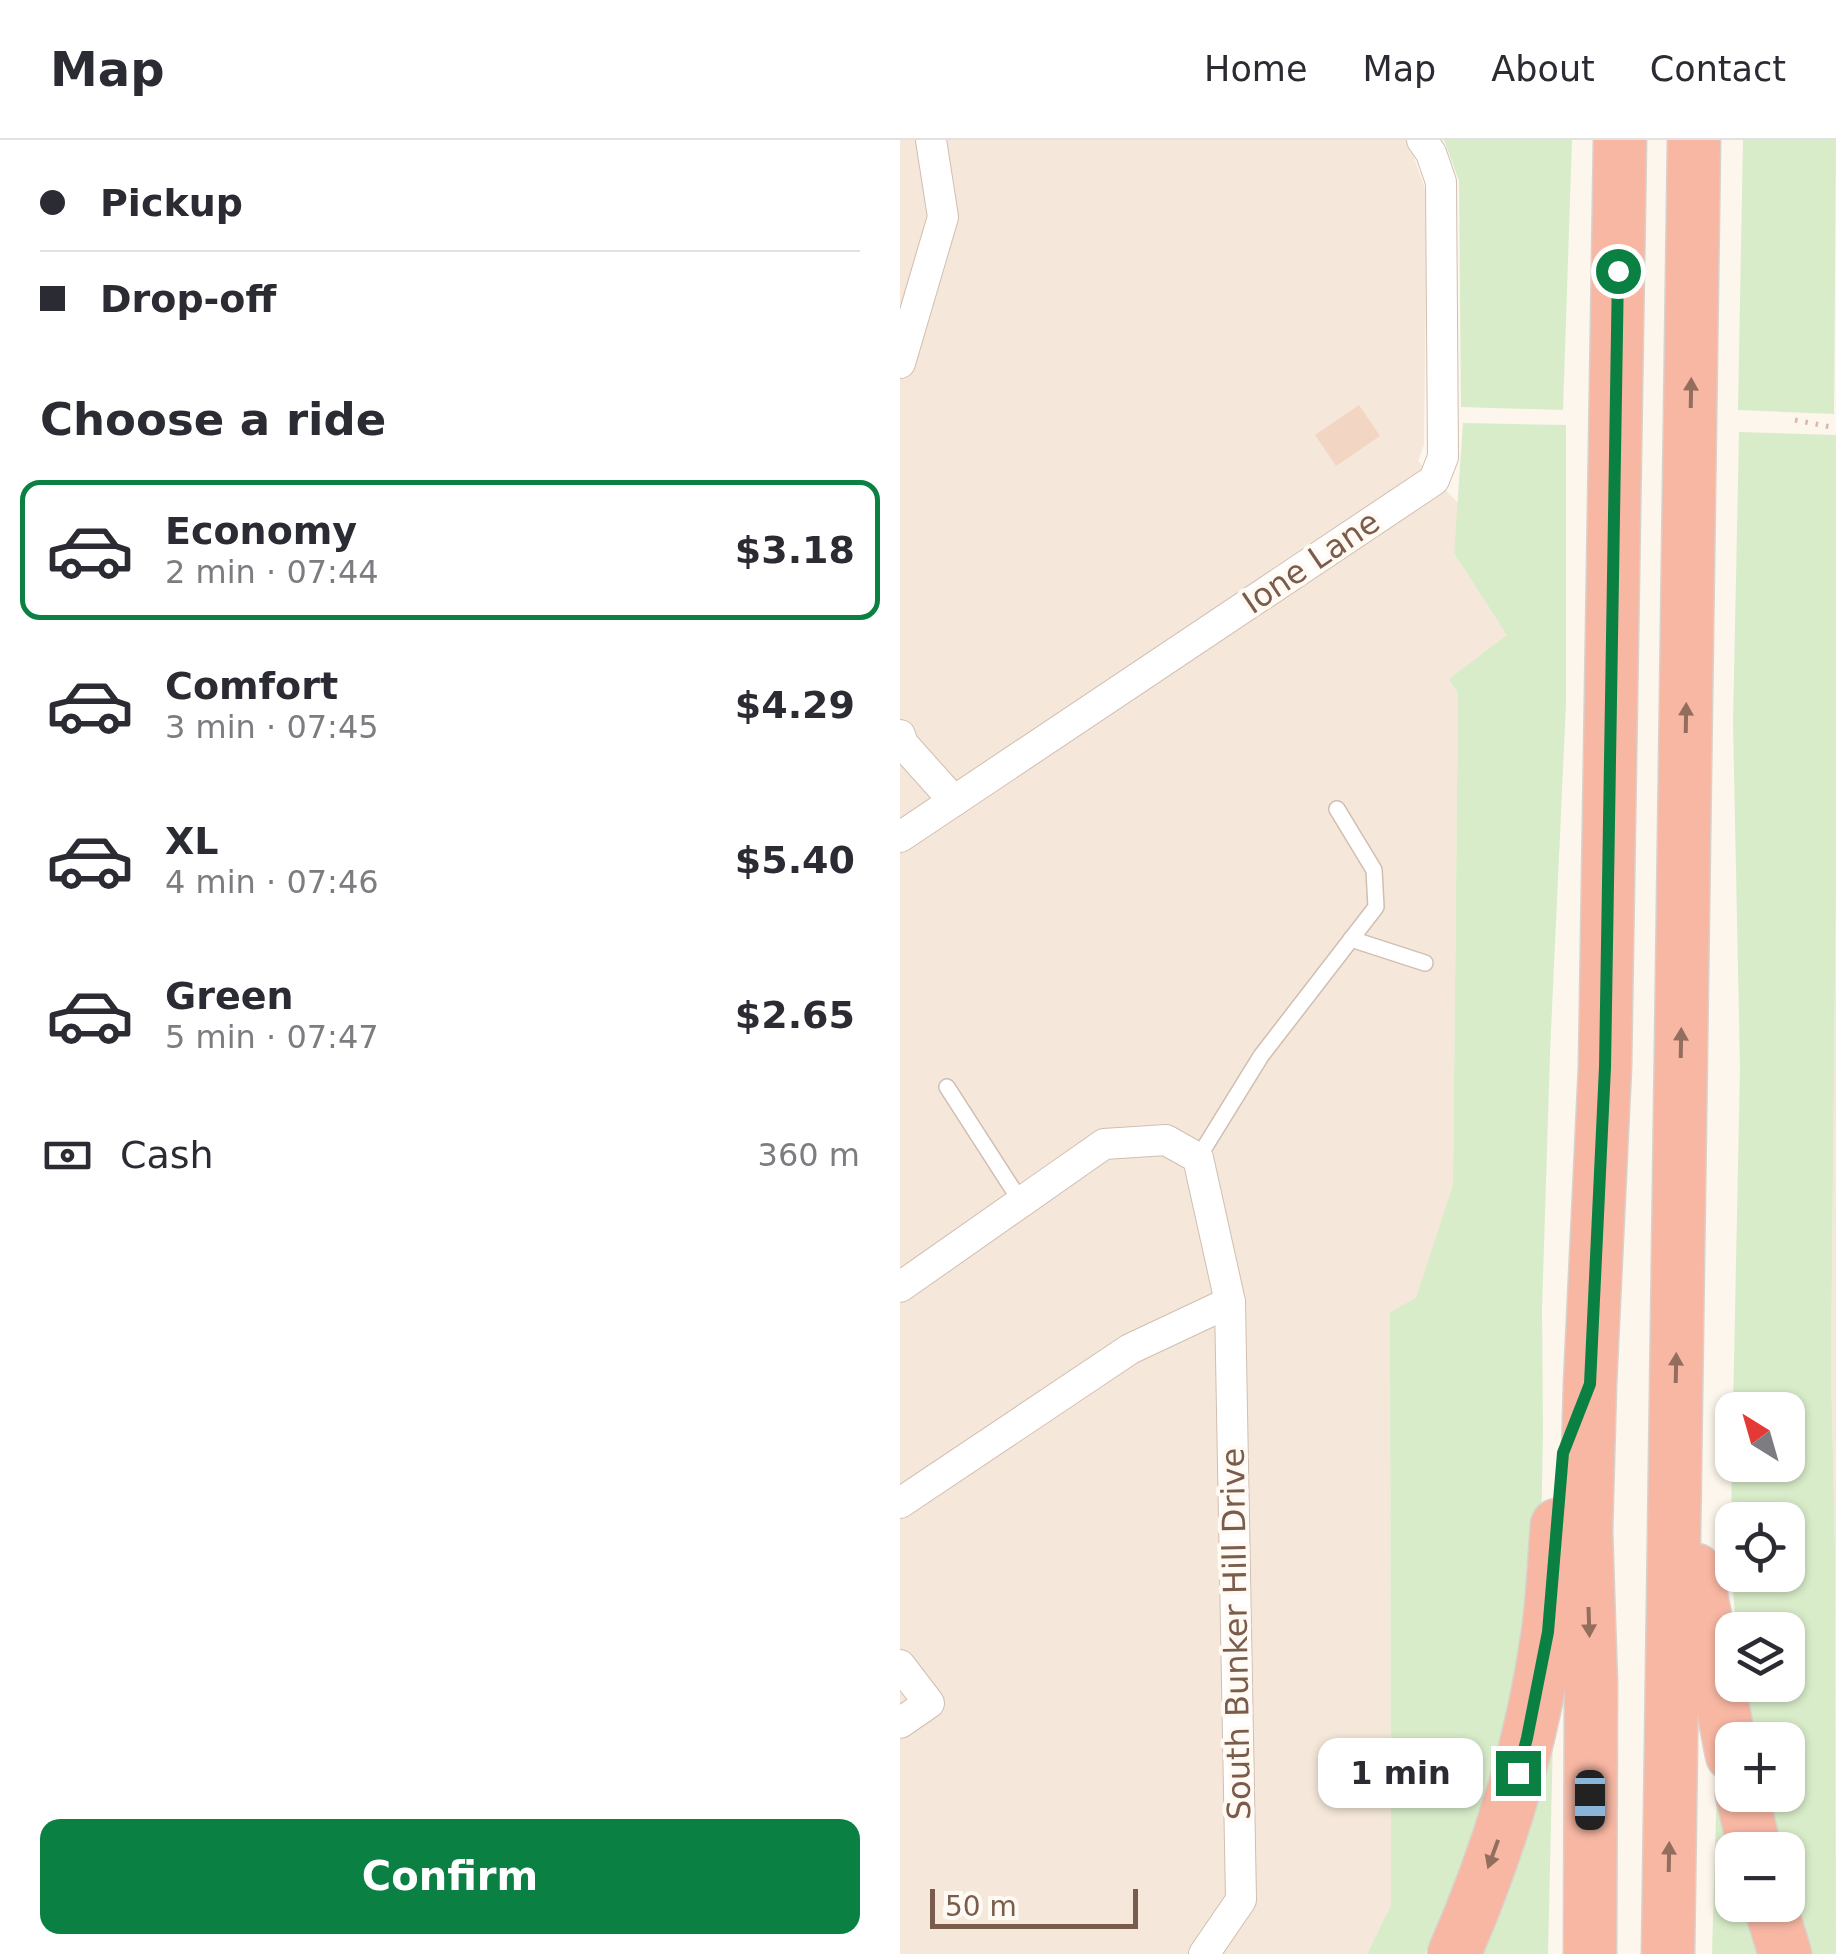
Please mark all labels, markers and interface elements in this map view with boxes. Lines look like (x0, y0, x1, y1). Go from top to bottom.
text: Map (50, 41, 165, 97)
text: Home (1204, 49, 1307, 89)
text: Map (1362, 49, 1436, 89)
text: About (1491, 49, 1595, 89)
text: Contact (1650, 49, 1786, 89)
text: Pickup (100, 181, 243, 225)
route start (1596, 249, 1641, 294)
text: Drop-off (100, 277, 276, 321)
one-way arrow (1683, 377, 1699, 409)
text: Choose a ride (40, 393, 386, 446)
street label: Ione Lane (1235, 502, 1387, 622)
icon: car (45, 505, 135, 595)
text: Economy (165, 509, 357, 553)
text: $3.18 (735, 528, 855, 572)
text: 2 min · 07:44 (165, 553, 379, 591)
icon: car (45, 660, 135, 750)
text: Comfort (165, 664, 338, 708)
text: $4.29 (735, 683, 855, 727)
one-way arrow (1678, 702, 1694, 734)
text: 3 min · 07:45 (165, 708, 379, 746)
icon: car (45, 815, 135, 905)
text: XL (165, 819, 219, 863)
text: $5.40 (735, 838, 855, 882)
text: 4 min · 07:46 (165, 863, 379, 901)
icon: car (45, 970, 135, 1060)
text: Green (165, 974, 294, 1018)
text: $2.65 (735, 993, 855, 1037)
text: 5 min · 07:47 (165, 1018, 379, 1056)
one-way arrow (1673, 1027, 1689, 1059)
icon: cash (40, 1128, 95, 1183)
text: Cash (120, 1133, 214, 1177)
text: 360 m (758, 1136, 860, 1174)
one-way arrow (1669, 1352, 1685, 1384)
north arrow (1715, 1392, 1805, 1482)
map controls (1715, 1392, 1805, 1922)
street label: South Bunker Hill Drive (1214, 1448, 1258, 1820)
button: locate (1715, 1502, 1805, 1592)
one-way arrow (1581, 1606, 1597, 1638)
button: layers (1715, 1612, 1805, 1702)
button: + (1715, 1722, 1805, 1812)
callout: 1 min (1318, 1738, 1483, 1808)
route end (1496, 1751, 1541, 1796)
text: 1 min (1350, 1754, 1451, 1792)
car (1575, 1770, 1605, 1830)
button: Confirm (40, 1819, 860, 1934)
button: − (1715, 1832, 1805, 1922)
one-way arrow (1485, 1839, 1500, 1869)
one-way arrow (1662, 1840, 1678, 1872)
scale bar (930, 1884, 1138, 1928)
text: 50 m (945, 1890, 1017, 1923)

